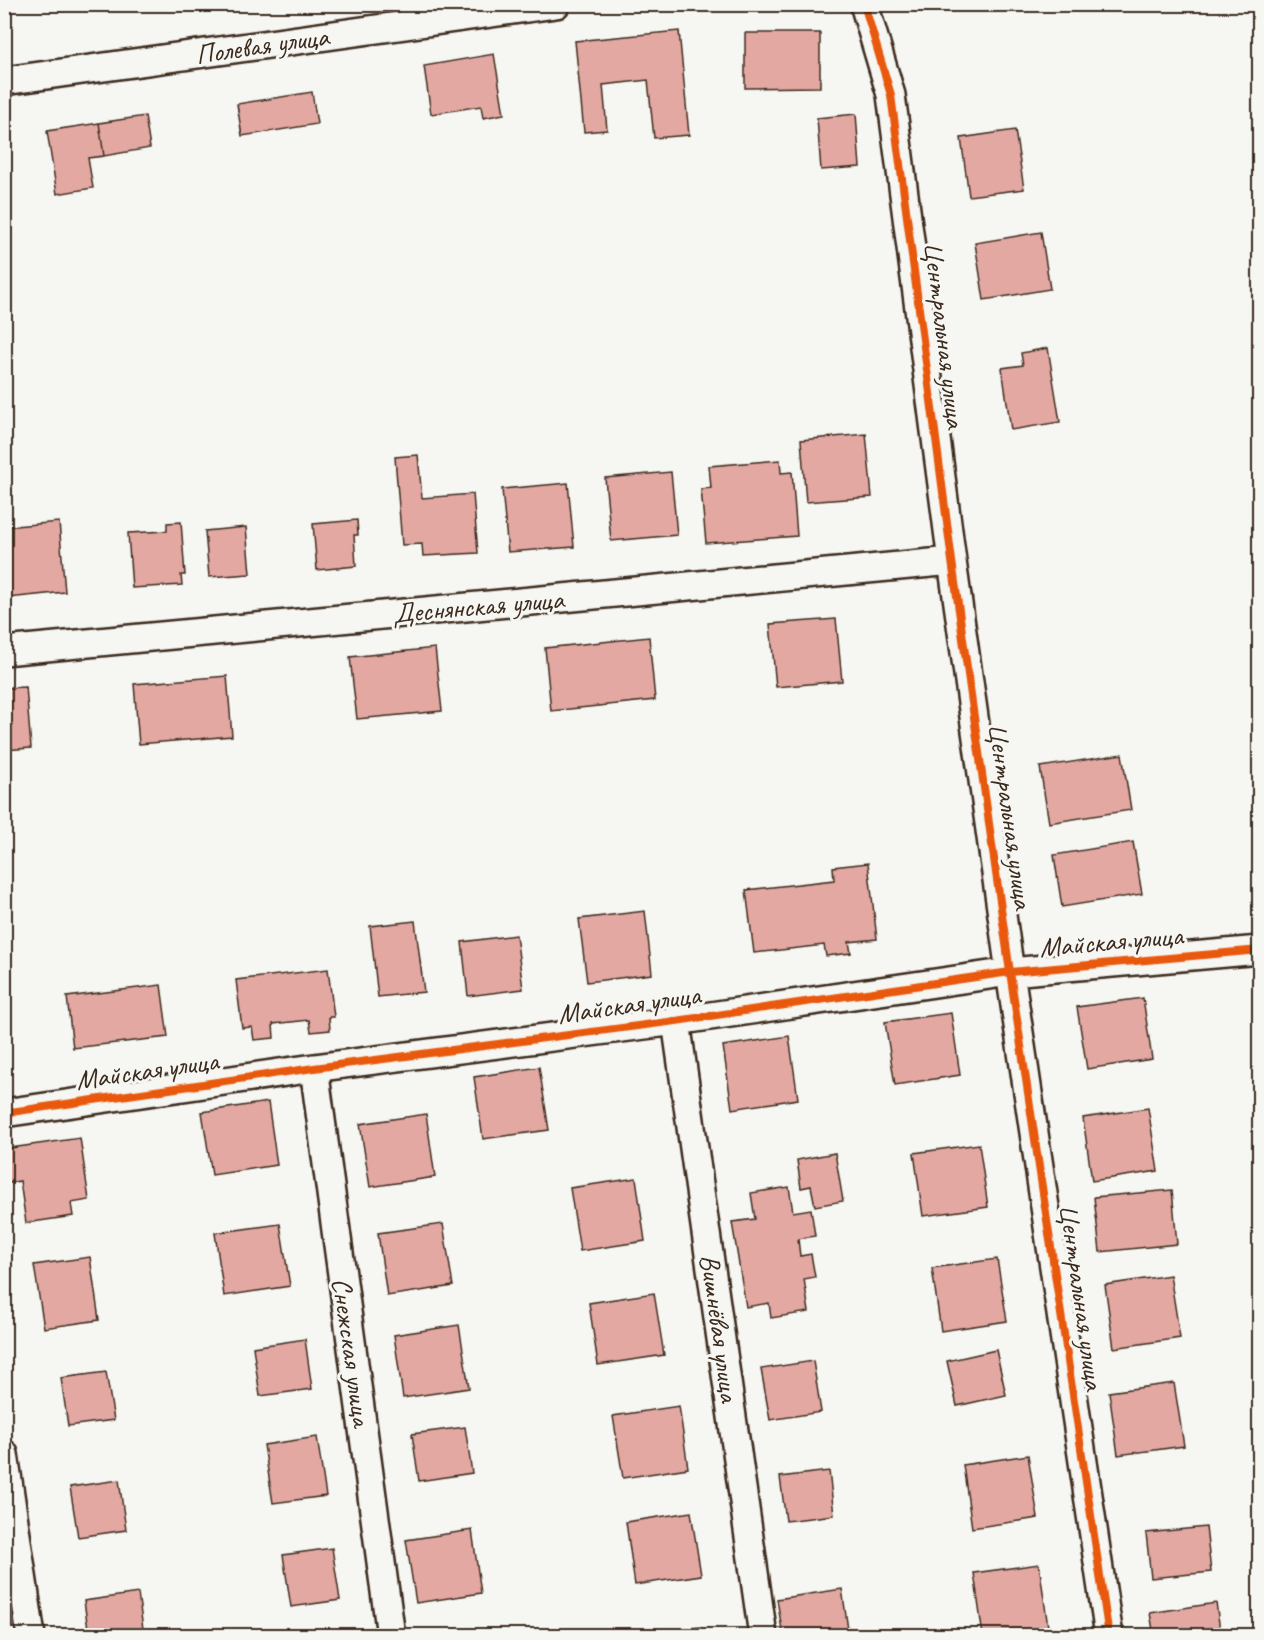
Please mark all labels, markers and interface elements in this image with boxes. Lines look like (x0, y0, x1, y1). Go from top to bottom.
street label: Полевая улица (193, 18, 333, 72)
street label: Центральная улица (916, 240, 974, 432)
street label: Деснянская улица (391, 581, 567, 631)
street label: Центральная улица (981, 721, 1042, 913)
street label: Майская улица (1038, 917, 1186, 965)
street label: Майская улица (555, 976, 704, 1031)
street label: Майская улица (73, 1042, 222, 1097)
street label: Центральная улица (1052, 1202, 1113, 1394)
street label: Вишнёвая улица (692, 1252, 748, 1406)
street label: Снежская улица (324, 1276, 380, 1431)

